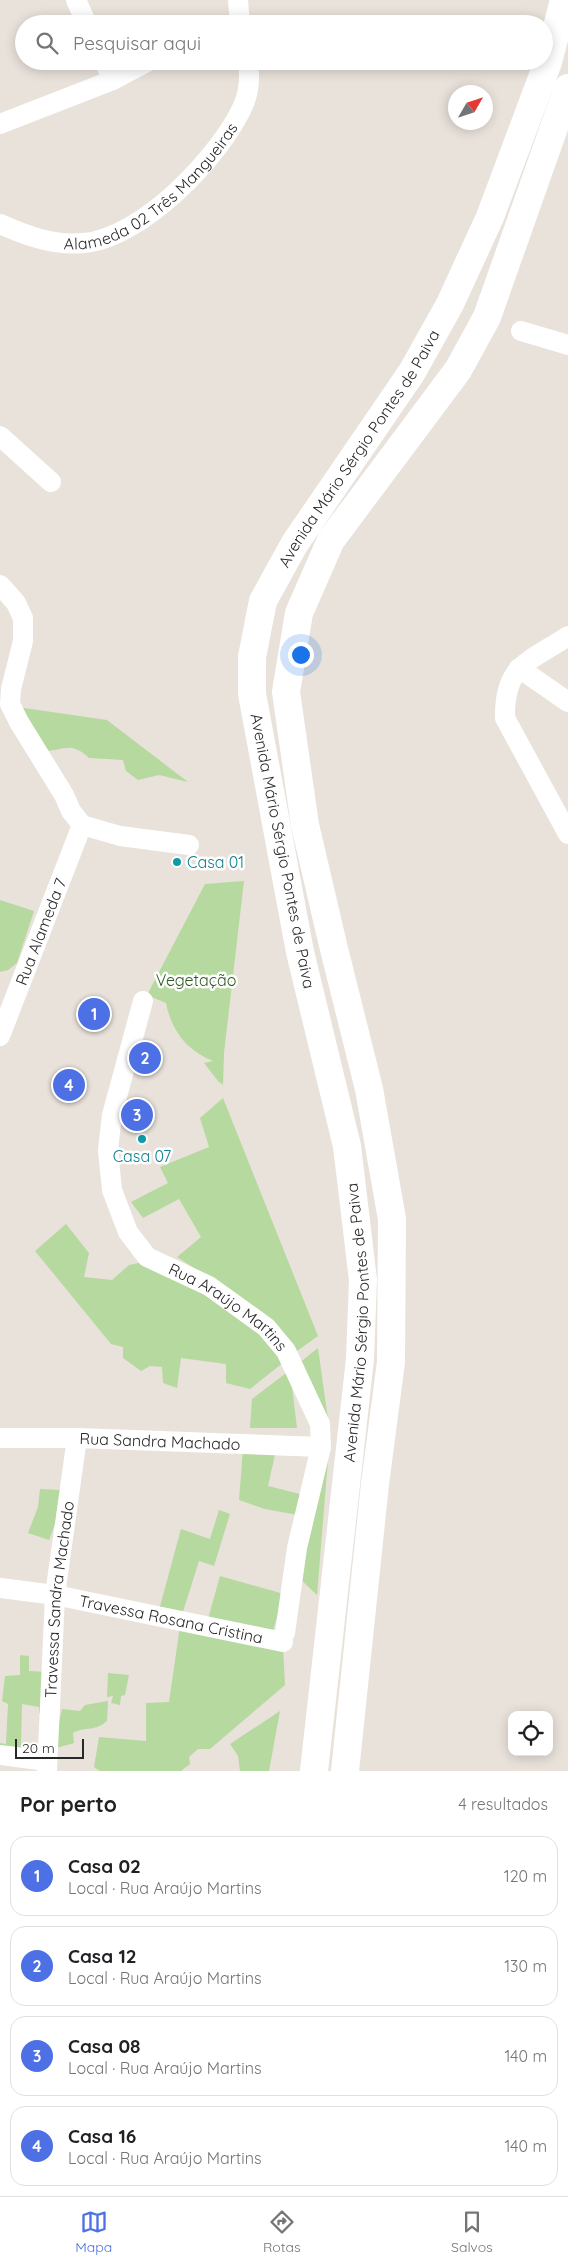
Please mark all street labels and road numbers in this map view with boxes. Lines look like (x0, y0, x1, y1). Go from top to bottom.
street label: Alameda 02 Três Mangueiras (63, 119, 242, 254)
street label: Avenida Mário Sérgio Pontes de Paiva (274, 326, 444, 571)
street label: Avenida Mário Sérgio Pontes de Paiva (246, 712, 320, 990)
street label: Rua Alameda 7 (11, 875, 70, 988)
street label: Avenida Mário Sérgio Pontes de Paiva (339, 1182, 373, 1463)
street label: Rua Araújo Martins (166, 1259, 292, 1355)
street label: Rua Sandra Machado (79, 1428, 241, 1454)
street label: Travessa Sandra Machado (40, 1500, 78, 1699)
street label: Travessa Rosana Cristina (77, 1590, 265, 1648)

